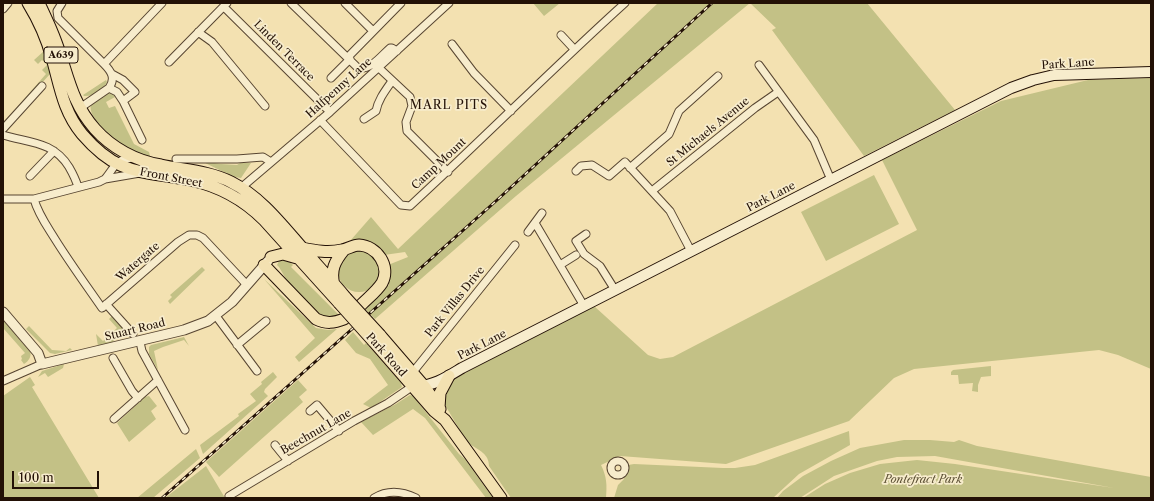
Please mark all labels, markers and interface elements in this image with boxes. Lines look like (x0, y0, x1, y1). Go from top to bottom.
street label: Linden Terrace (251, 18, 317, 84)
road number: A639 (44, 47, 78, 63)
street label: Halfpenny Lane (303, 55, 375, 121)
street label: Park Lane (1041, 56, 1095, 72)
street label: St Michaels Avenue (664, 95, 752, 169)
district label: MARL PITS (410, 99, 488, 113)
street label: Camp Mount (409, 136, 469, 192)
street label: Front Street (139, 165, 203, 191)
street label: Park Lane (744, 179, 798, 215)
street label: Watergate (114, 240, 162, 284)
street label: Park Villas Drive (423, 264, 487, 340)
street label: Stuart Road (103, 316, 167, 344)
street label: Park Lane (455, 327, 509, 363)
street label: Park Road (363, 331, 409, 379)
street label: Beechnut Lane (278, 406, 354, 458)
scale bar (14, 463, 101, 489)
text: 100 m (19, 470, 54, 485)
park label: Pontefract Park (884, 473, 962, 487)

